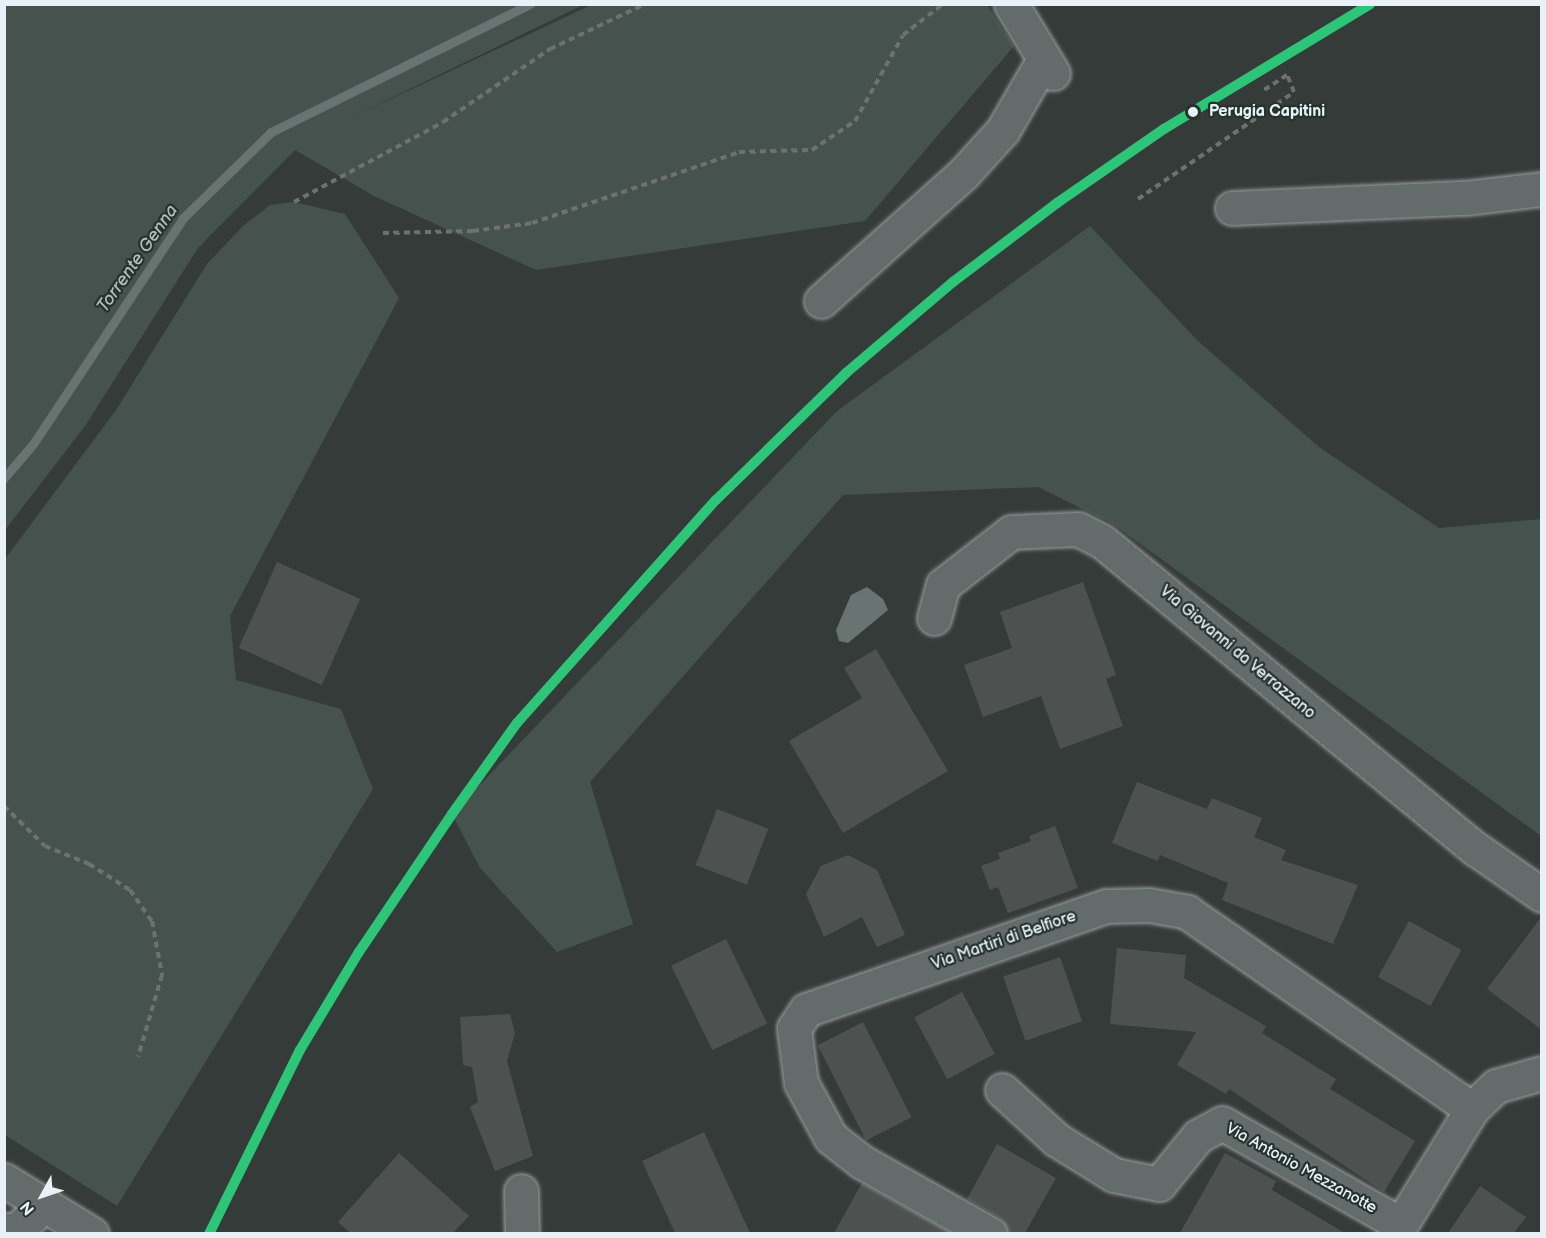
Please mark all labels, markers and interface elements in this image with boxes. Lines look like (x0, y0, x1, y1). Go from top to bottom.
marker: Perugia Capitini (1182, 101, 1204, 123)
place label: Perugia Capitini (1209, 102, 1325, 122)
water label: Torrente Genna (93, 201, 183, 317)
street label: Via Giovanni da Verrazzano (1155, 582, 1319, 724)
street label: Via Martiri di Belfiore (929, 907, 1079, 975)
street label: Via Antonio Mezzanotte (1222, 1119, 1380, 1219)
north arrow (12, 1166, 72, 1226)
text: N (17, 1197, 39, 1219)

